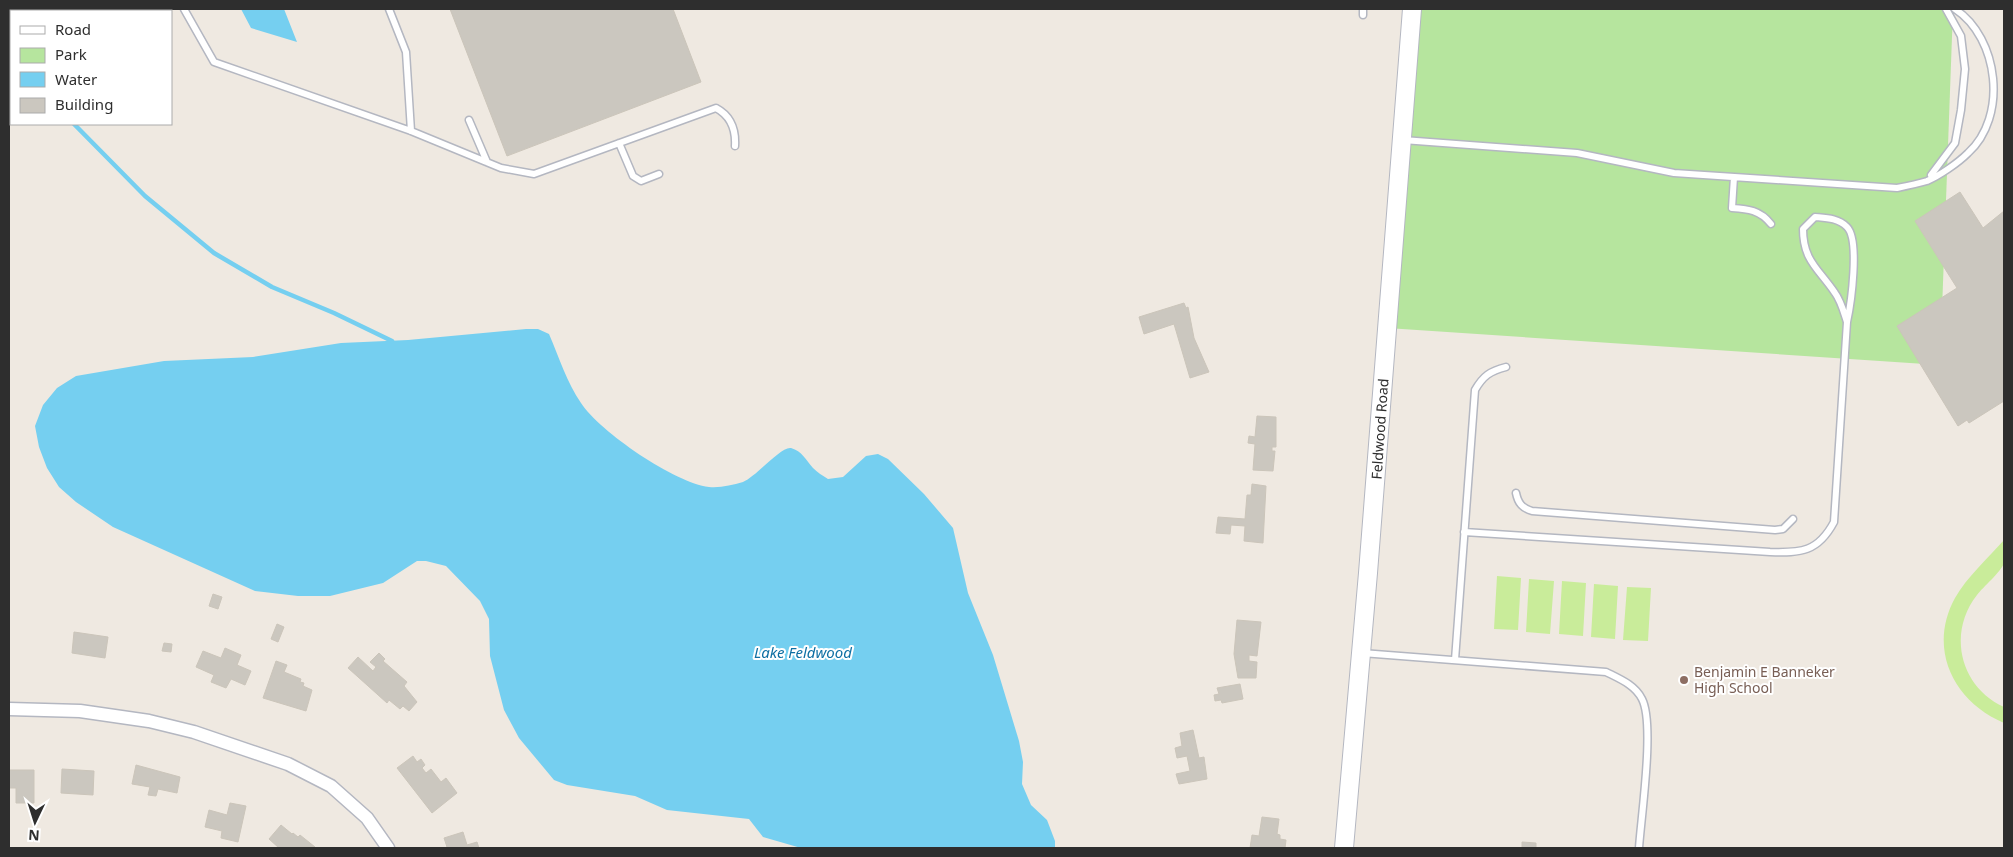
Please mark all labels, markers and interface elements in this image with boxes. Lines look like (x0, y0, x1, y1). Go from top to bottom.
legend (10, 10, 172, 125)
text: Road (55, 19, 91, 39)
text: Park (55, 44, 87, 64)
text: Water (55, 69, 97, 89)
text: Building (55, 94, 113, 114)
street label: Feldwood Road (1366, 378, 1393, 480)
water label: Lake Feldwood (754, 642, 852, 662)
place label: Benjamin E Banneker High School (1694, 662, 1835, 697)
marker: Benjamin E Banneker High School (1678, 674, 1690, 686)
north arrow (10, 797, 60, 847)
text: N (28, 826, 40, 845)

